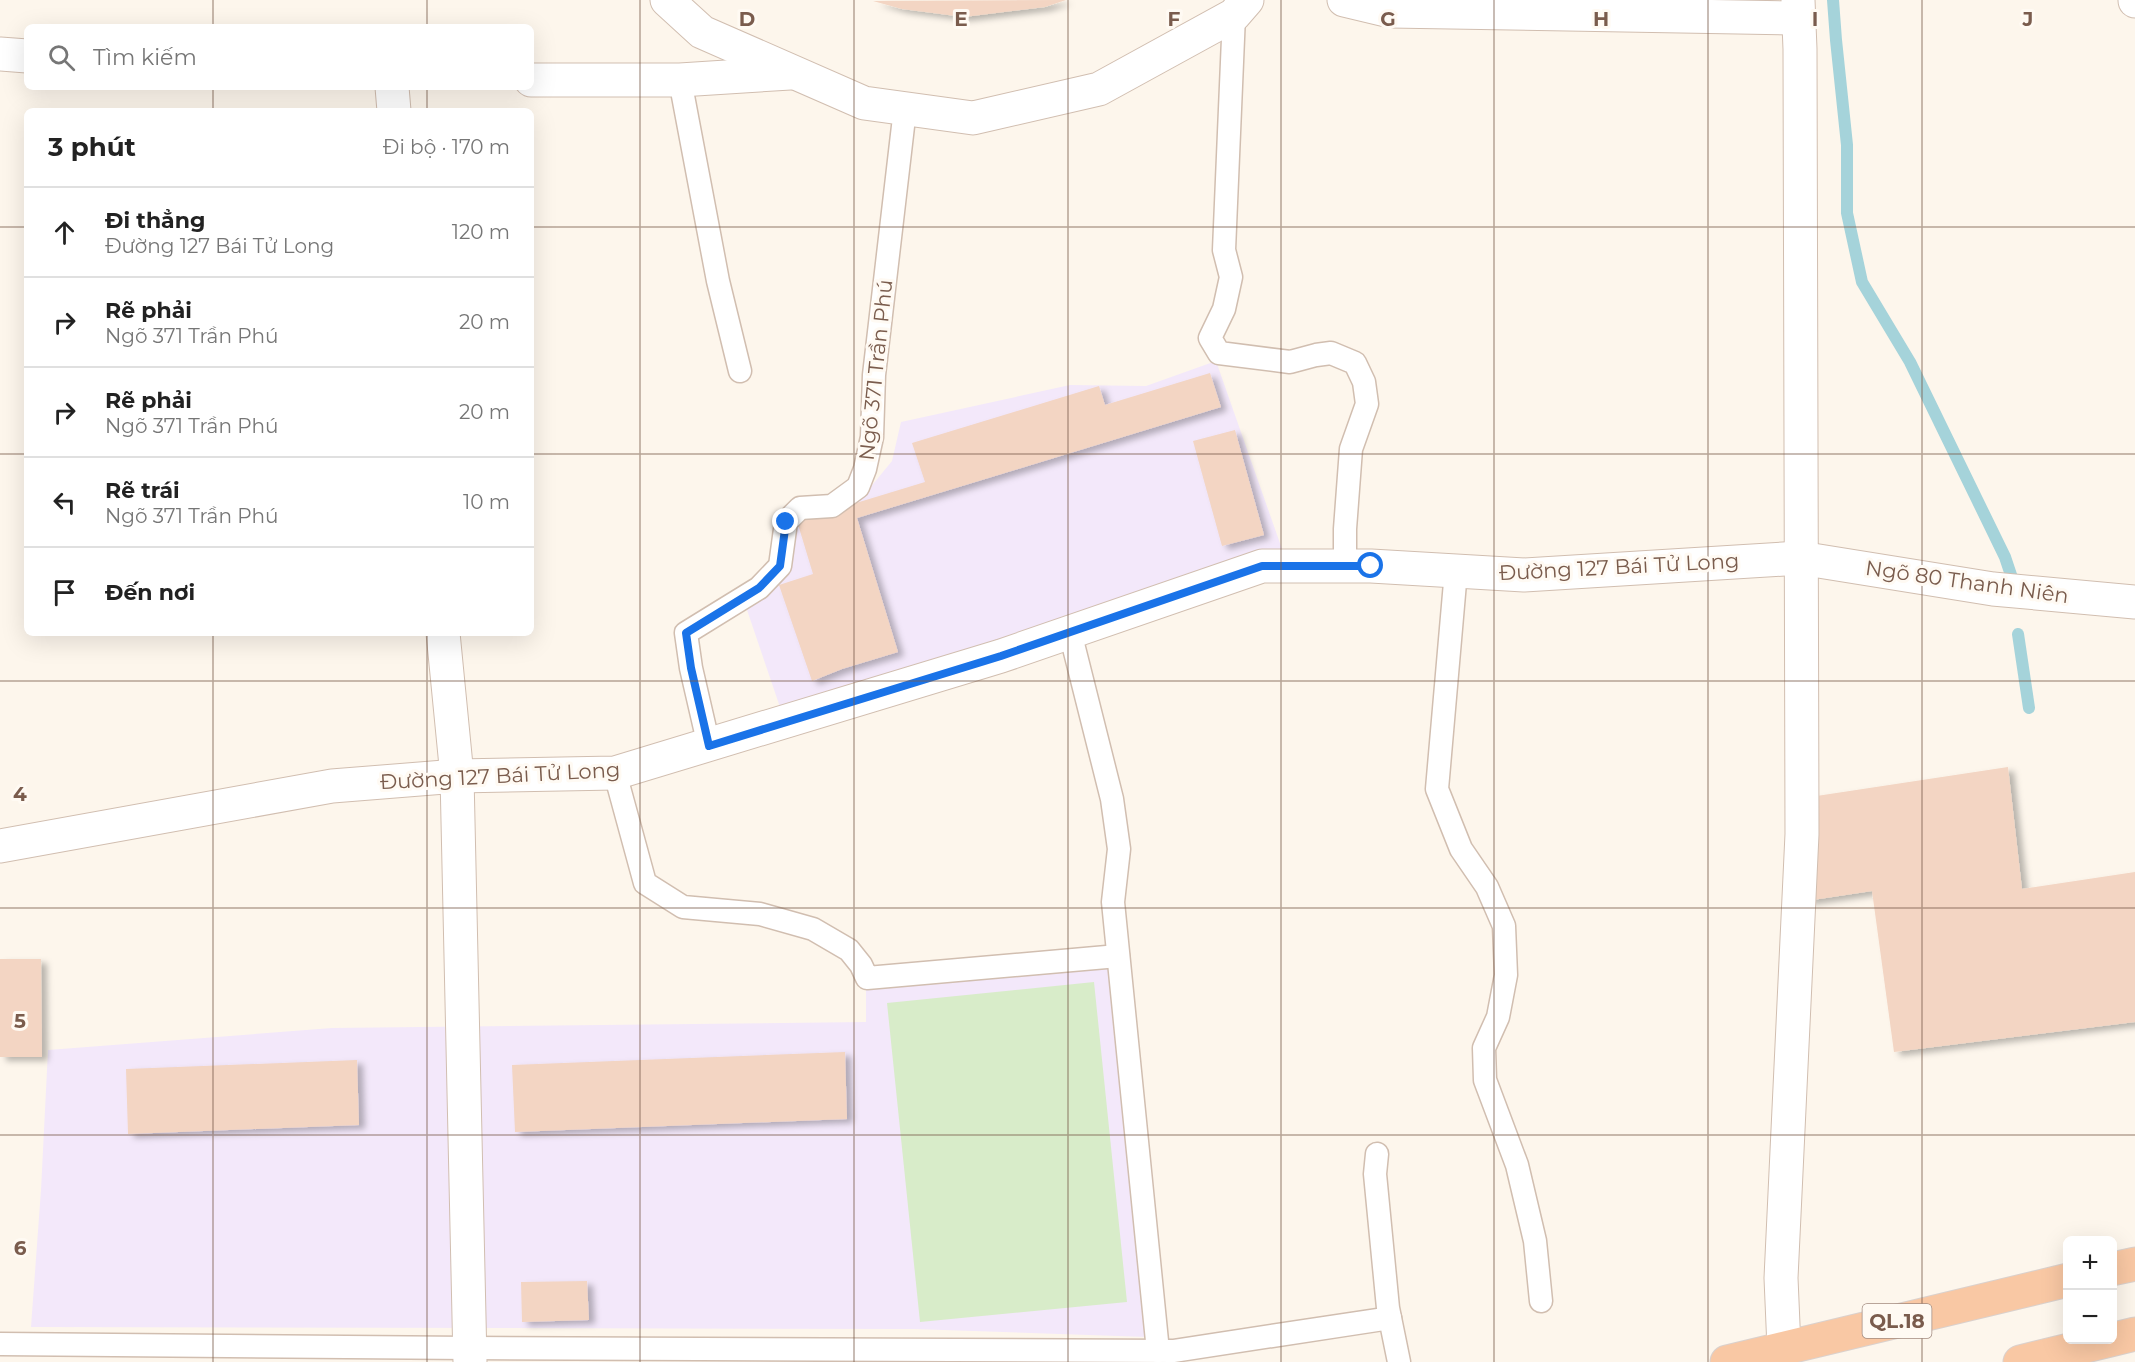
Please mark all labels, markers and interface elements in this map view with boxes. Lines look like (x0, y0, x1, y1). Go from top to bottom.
text: D (739, 7, 755, 31)
text: E (954, 7, 968, 31)
text: F (1168, 7, 1181, 31)
text: G (1380, 7, 1396, 31)
text: H (1593, 7, 1609, 31)
text: I (1812, 7, 1818, 31)
text: J (2022, 7, 2033, 31)
search box (24, 24, 534, 90)
icon: search (45, 41, 78, 74)
text: Tìm kiếm (93, 44, 197, 71)
text: 3 phút (48, 131, 136, 163)
text: Đi bộ · 170 m (383, 135, 510, 159)
text: Đi thẳng (105, 207, 205, 234)
icon: ahead (48, 216, 81, 249)
text: 120 m (452, 220, 510, 244)
text: Đường 127 Bái Tử Long (105, 234, 334, 258)
street label: Ngõ 371 Trần Phú (854, 278, 897, 462)
text: Rẽ phải (105, 297, 192, 324)
icon: right (48, 306, 81, 339)
text: 20 m (459, 310, 510, 334)
text: Ngõ 371 Trần Phú (105, 324, 279, 348)
text: Rẽ phải (105, 387, 192, 414)
icon: right (48, 396, 81, 429)
text: 20 m (459, 400, 510, 424)
text: Ngõ 371 Trần Phú (105, 414, 279, 438)
text: Rẽ trái (105, 477, 180, 504)
icon: left (48, 486, 81, 519)
text: 10 m (463, 490, 510, 514)
text: Ngõ 371 Trần Phú (105, 504, 279, 528)
route end (772, 508, 798, 534)
street label: Đường 127 Bái Tử Long (1498, 548, 1740, 585)
route start (1357, 552, 1383, 578)
street label: Ngõ 80 Thanh Niên (1864, 555, 2070, 608)
icon: arrive (48, 576, 81, 609)
text: Đến nơi (105, 579, 195, 606)
street label: Đường 127 Bái Tử Long (379, 757, 621, 794)
text: 4 (13, 782, 27, 806)
text: 5 (14, 1009, 26, 1033)
text: 6 (14, 1236, 27, 1260)
map controls (2063, 1236, 2117, 1344)
button: + (2063, 1236, 2117, 1290)
button: − (2063, 1290, 2117, 1344)
road number: QL.18 (1862, 1304, 1932, 1338)

